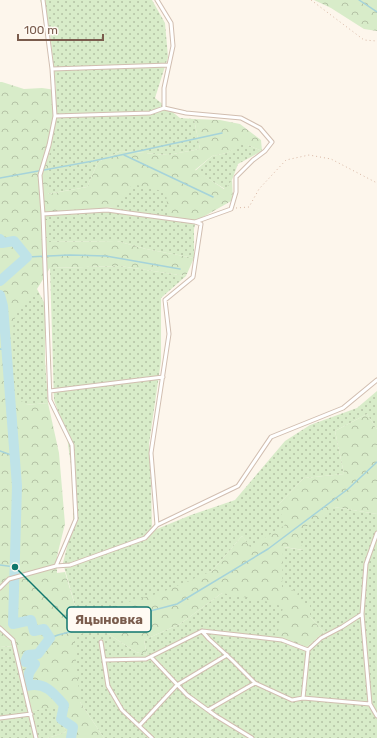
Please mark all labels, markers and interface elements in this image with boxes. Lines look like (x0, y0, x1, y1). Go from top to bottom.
scale bar (18, 16, 103, 42)
text: 100 m (24, 23, 58, 37)
callout: Яцыновка (67, 607, 151, 632)
text: Яцыновка (75, 612, 143, 627)

